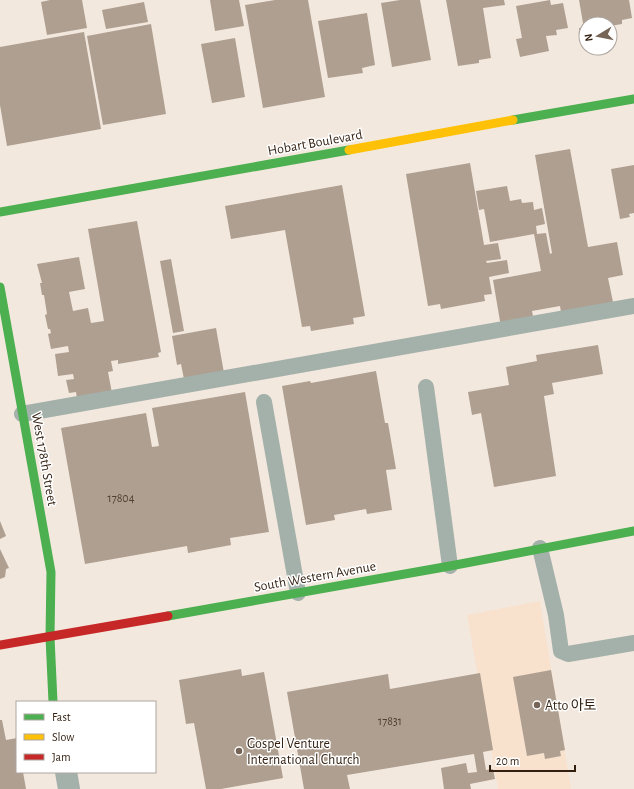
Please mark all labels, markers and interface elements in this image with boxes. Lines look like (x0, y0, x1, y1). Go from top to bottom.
north arrow (578, 16, 618, 56)
text: N (583, 33, 595, 42)
street label: Hobart Boulevard (267, 128, 364, 158)
street label: West 178th Street (29, 411, 59, 507)
house number: 17804 (108, 492, 135, 504)
street label: South Western Avenue (253, 559, 377, 595)
place label: Atto 아토 (545, 698, 597, 713)
marker: Atto 아토 (532, 700, 542, 710)
legend (16, 701, 156, 773)
text: Fast (52, 711, 71, 723)
house number: 17831 (378, 715, 402, 727)
text: Slow (52, 731, 74, 743)
place label: Gospel Venture International Church (247, 737, 360, 767)
marker: Gospel Venture International Church (234, 746, 244, 756)
scale bar (490, 747, 575, 773)
text: Jam (52, 751, 71, 763)
text: 20 m (496, 755, 519, 767)

